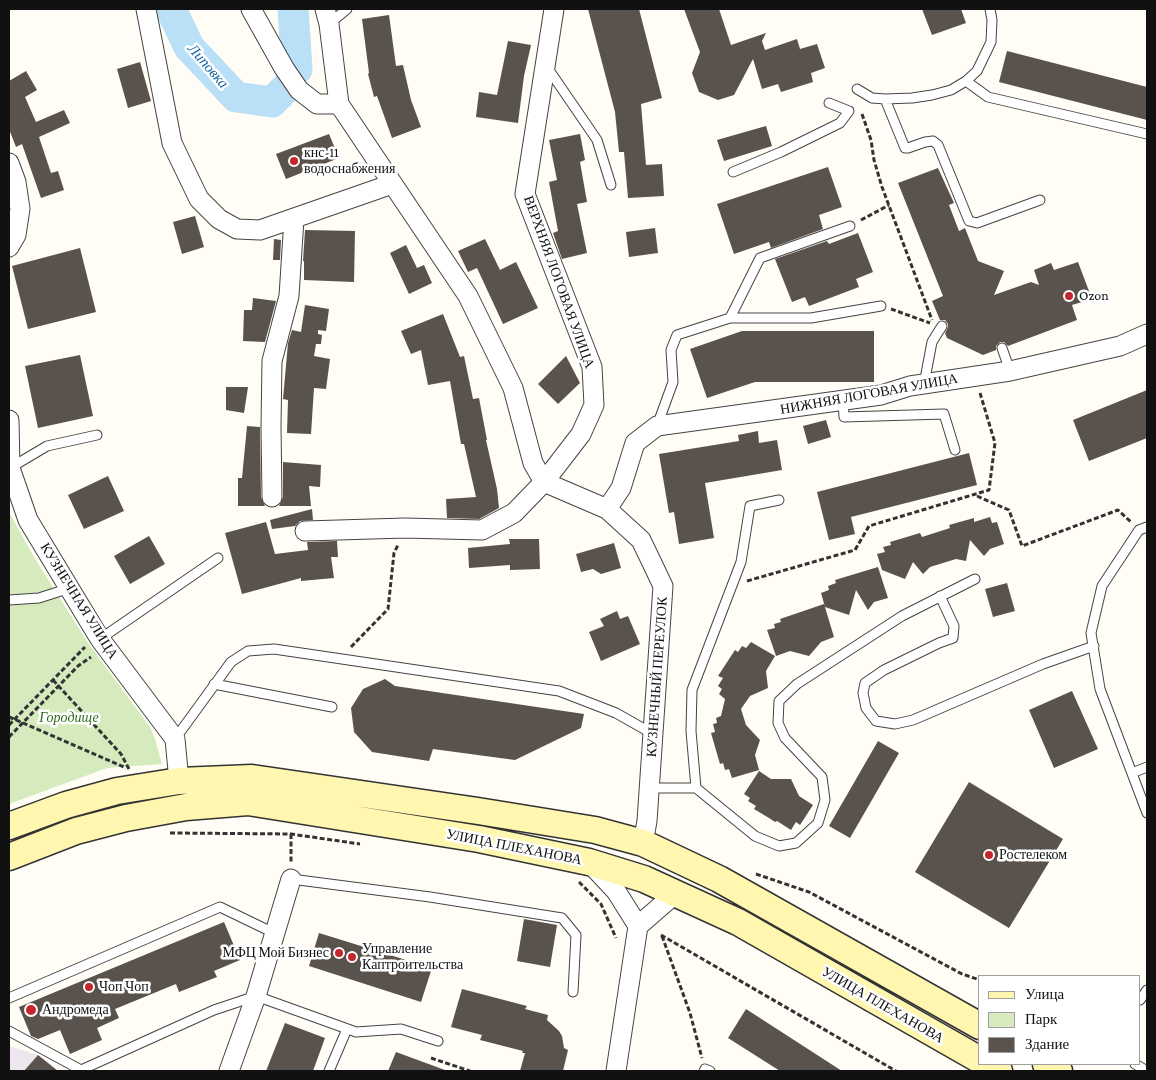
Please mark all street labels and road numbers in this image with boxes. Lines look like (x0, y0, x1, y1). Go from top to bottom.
street label: ВЕРХНЯЯ ЛОГОВАЯ УЛИЦА (520, 193, 598, 371)
street label: НИЖНЯЯ ЛОГОВАЯ УЛИЦА (779, 370, 959, 418)
street label: КУЗНЕЧНАЯ УЛИЦА (36, 540, 122, 662)
street label: КУЗНЕЧНЫЙ ПЕРЕУЛОК (643, 596, 671, 758)
street label: УЛИЦА ПЛЕХАНОВА (445, 826, 583, 868)
street label: УЛИЦА ПЛЕХАНОВА (819, 963, 947, 1047)

